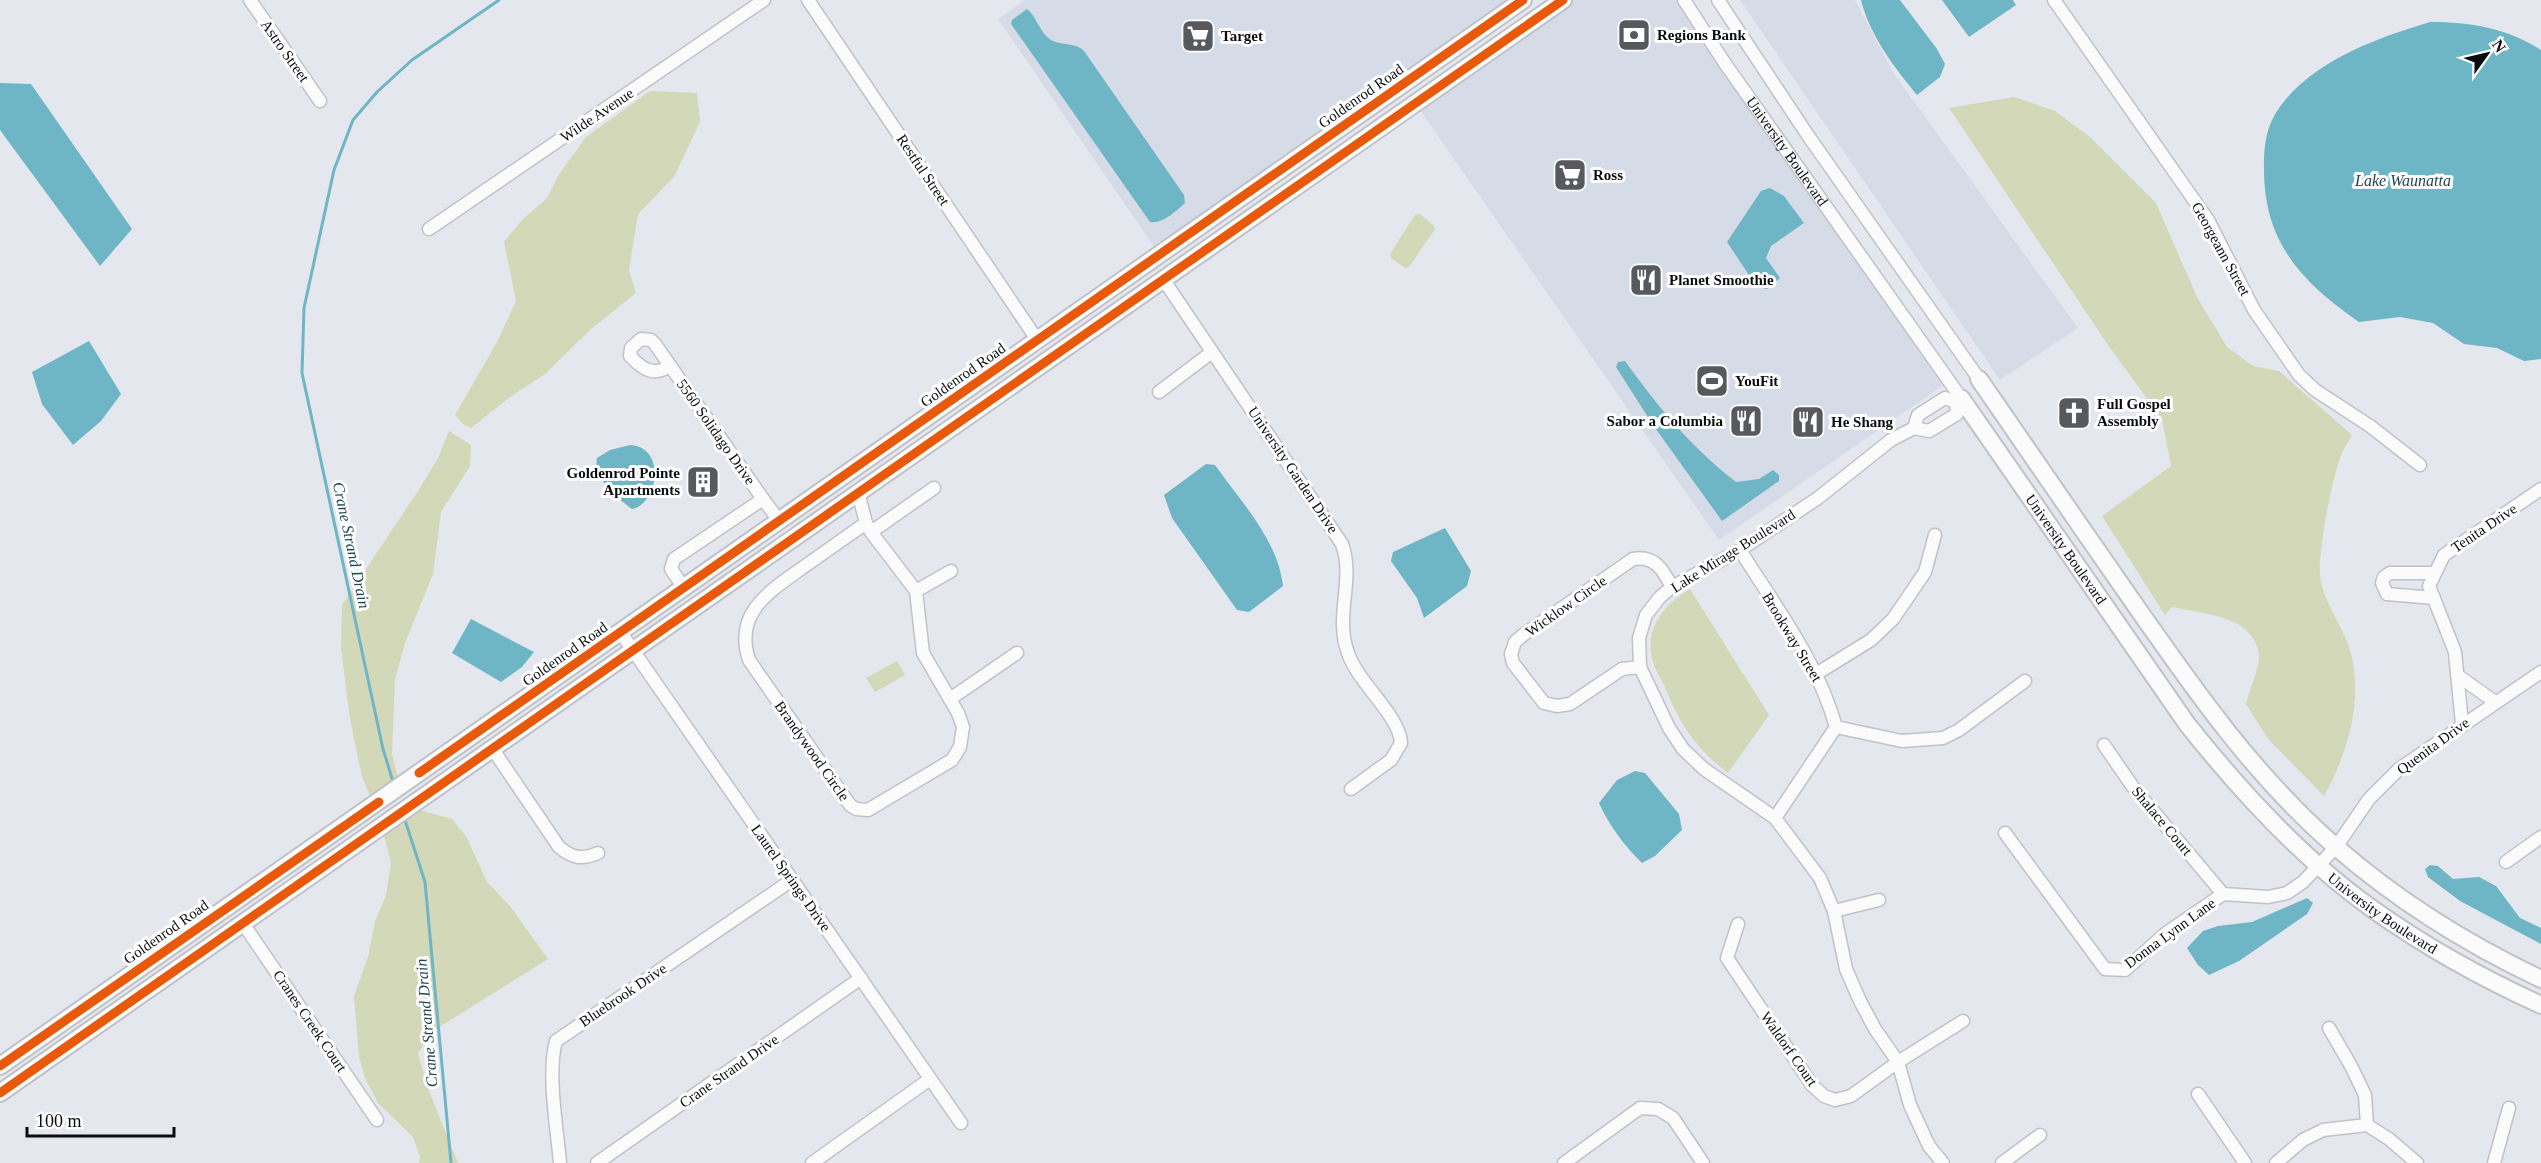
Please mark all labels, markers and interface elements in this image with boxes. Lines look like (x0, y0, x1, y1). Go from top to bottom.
street label: Astro Street (258, 17, 313, 86)
bank icon: Regions Bank (1616, 17, 1652, 53)
supermarket icon: Target (1180, 18, 1216, 54)
north arrow (2457, 24, 2517, 84)
place label: Regions Bank (1657, 27, 1746, 43)
place label: Target (1221, 28, 1263, 44)
text: N (2489, 36, 2510, 56)
street label: Goldenrod Road (1316, 61, 1407, 131)
street label: Wilde Avenue (557, 85, 637, 145)
street label: University Boulevard (1743, 94, 1831, 209)
street label: Restful Street (893, 132, 953, 209)
supermarket icon: Ross (1552, 157, 1588, 193)
place label: Ross (1593, 167, 1623, 183)
water label: Lake Waunatta (2354, 172, 2451, 189)
street label: Georgeann Street (2189, 200, 2254, 299)
restaurant icon: Planet Smoothie (1628, 262, 1664, 298)
place label: Planet Smoothie (1669, 272, 1774, 288)
street label: Goldenrod Road (918, 340, 1009, 410)
sports icon: YouFit (1694, 363, 1730, 399)
place label: YouFit (1735, 373, 1778, 389)
street label: 5560 Solidago Drive (674, 376, 759, 488)
church icon: Full Gospel Assembly (2056, 395, 2092, 431)
place label: Full Gospel Assembly (2097, 396, 2171, 429)
restaurant icon: Sabor a Columbia (1728, 403, 1764, 439)
street label: University Garden Drive (1245, 404, 1342, 537)
restaurant icon: He Shang (1790, 404, 1826, 440)
place label: Sabor a Columbia (1607, 413, 1723, 429)
place label: He Shang (1831, 414, 1894, 430)
building icon: Goldenrod Pointe Apartments (685, 464, 721, 500)
place label: Goldenrod Pointe Apartments (567, 465, 680, 498)
water label: Crane Strand Drain (330, 480, 373, 610)
street label: University Boulevard (2022, 491, 2110, 607)
street label: Tenita Drive (2448, 500, 2520, 556)
street label: Lake Mirage Boulevard (1668, 506, 1798, 596)
street label: Wicklow Circle (1523, 572, 1610, 640)
street label: Brookway Street (1759, 589, 1825, 685)
street label: Goldenrod Road (520, 619, 611, 689)
street label: Brandywood Circle (772, 698, 853, 804)
street label: Quenita Drive (2394, 714, 2473, 778)
street label: Shalace Court (2129, 783, 2196, 859)
street label: Laurel Springs Drive (748, 822, 834, 935)
street label: University Boulevard (2325, 869, 2440, 957)
street label: Donna Lynn Lane (2121, 894, 2219, 971)
street label: Goldenrod Road (121, 897, 212, 967)
water label: Crane Strand Drain (412, 958, 441, 1088)
street label: Bluebrook Drive (577, 960, 670, 1030)
street label: Cranes Creek Court (270, 967, 350, 1076)
street label: Waldorf Court (1758, 1009, 1821, 1090)
street label: Crane Strand Drive (677, 1031, 782, 1111)
scale bar (27, 1100, 174, 1138)
text: 100 m (36, 1111, 82, 1131)

